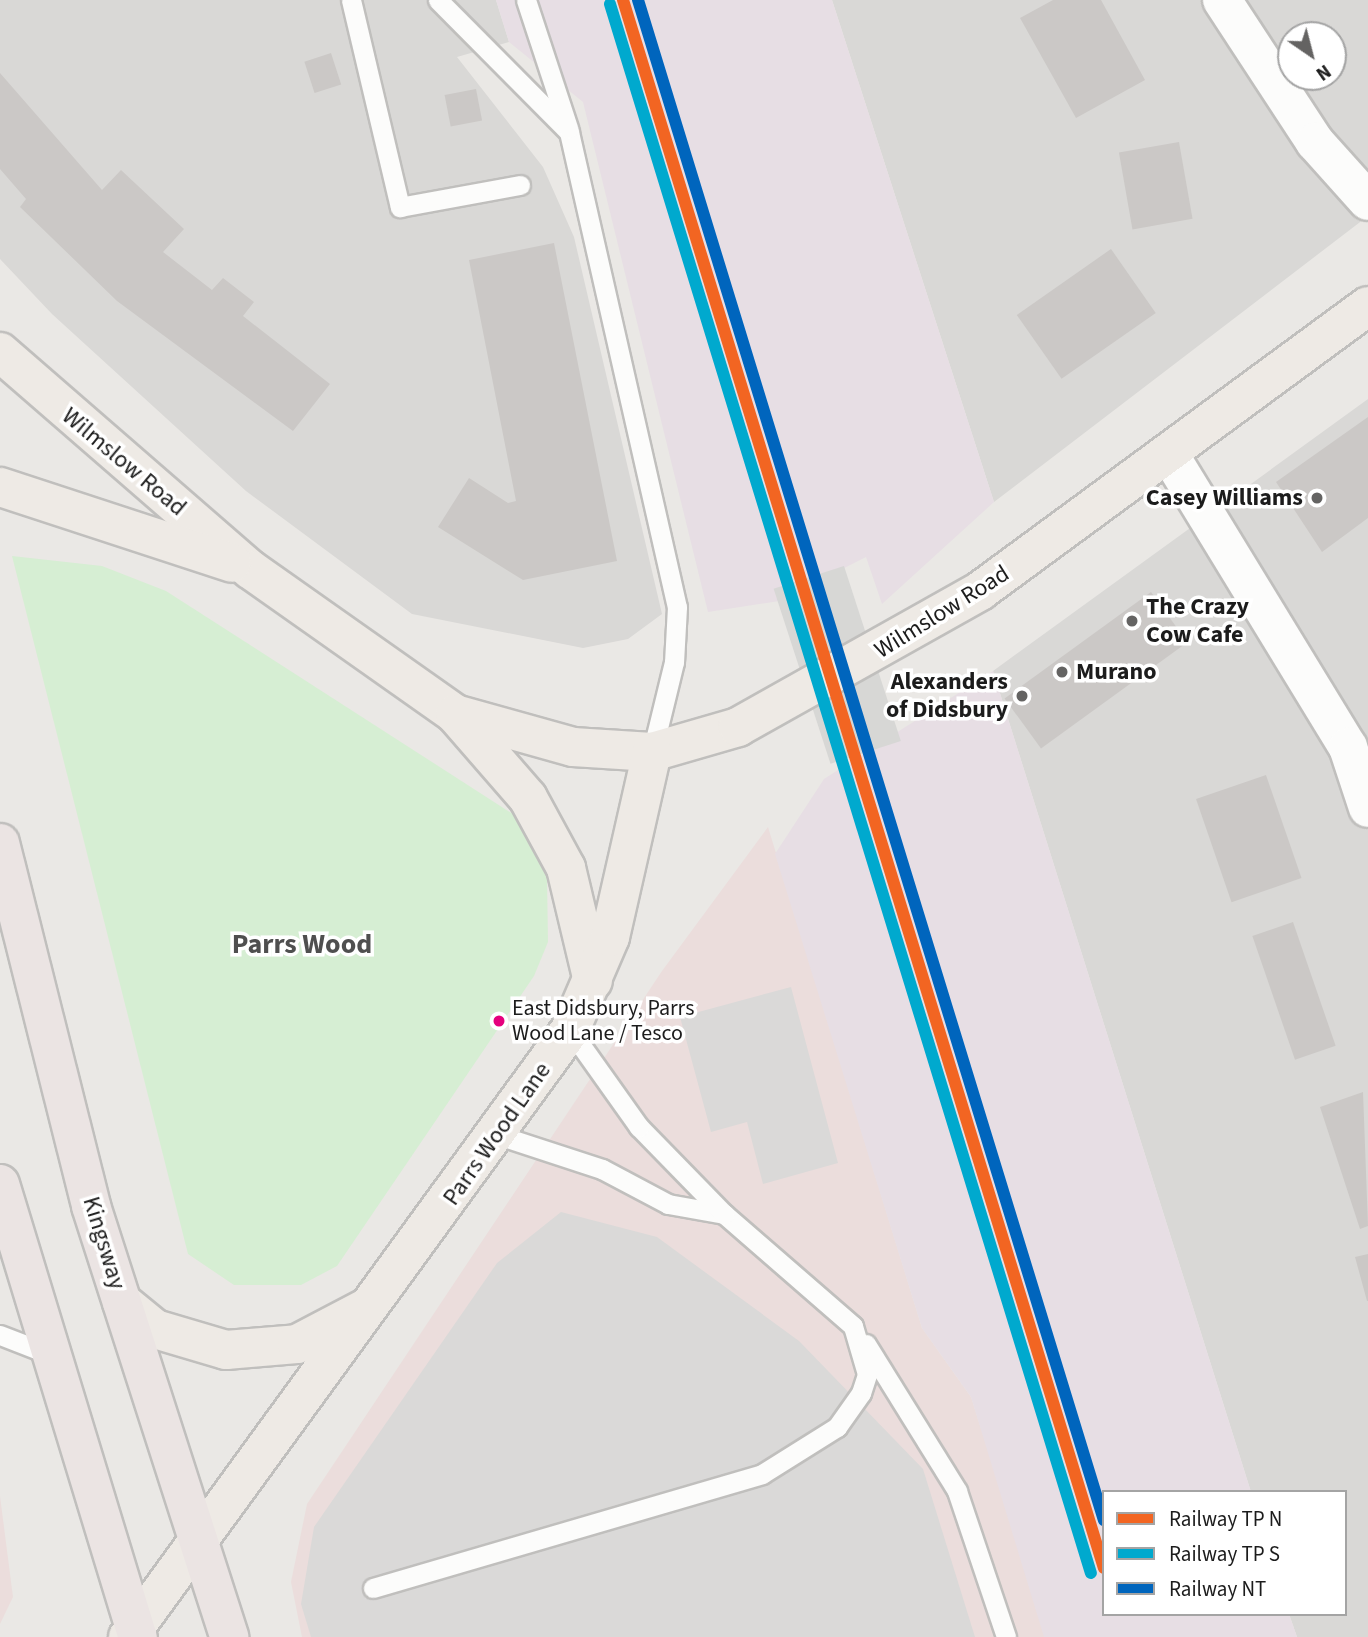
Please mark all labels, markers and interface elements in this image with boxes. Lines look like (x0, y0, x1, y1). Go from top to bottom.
north arrow (1277, 21, 1347, 91)
text: N (1310, 57, 1336, 87)
street label: Wilmslow Road (56, 402, 192, 522)
place label: Casey Williams (1146, 484, 1303, 512)
marker: Casey Williams (1309, 490, 1325, 506)
street label: Wilmslow Road (869, 559, 1015, 665)
place label: The Crazy Cow Cafe (1146, 593, 1249, 649)
marker: The Crazy Cow Cafe (1124, 613, 1140, 629)
place label: Murano (1076, 658, 1156, 686)
marker: Murano (1054, 664, 1070, 680)
place label: Alexanders of Didsbury (886, 668, 1008, 724)
marker: Alexanders of Didsbury (1014, 688, 1030, 704)
district label: Parrs Wood (232, 927, 372, 961)
place label: East Didsbury, Parrs Wood Lane / Tesco (512, 995, 694, 1046)
marker: East Didsbury, Parrs Wood Lane / Tesco (492, 1014, 506, 1028)
street label: Parrs Wood Lane (437, 1057, 557, 1211)
street label: Kingsway (76, 1193, 132, 1293)
legend (1102, 1490, 1347, 1616)
text: Railway TP N (1169, 1504, 1282, 1534)
text: Railway TP S (1169, 1539, 1280, 1569)
text: Railway NT (1169, 1574, 1266, 1604)

